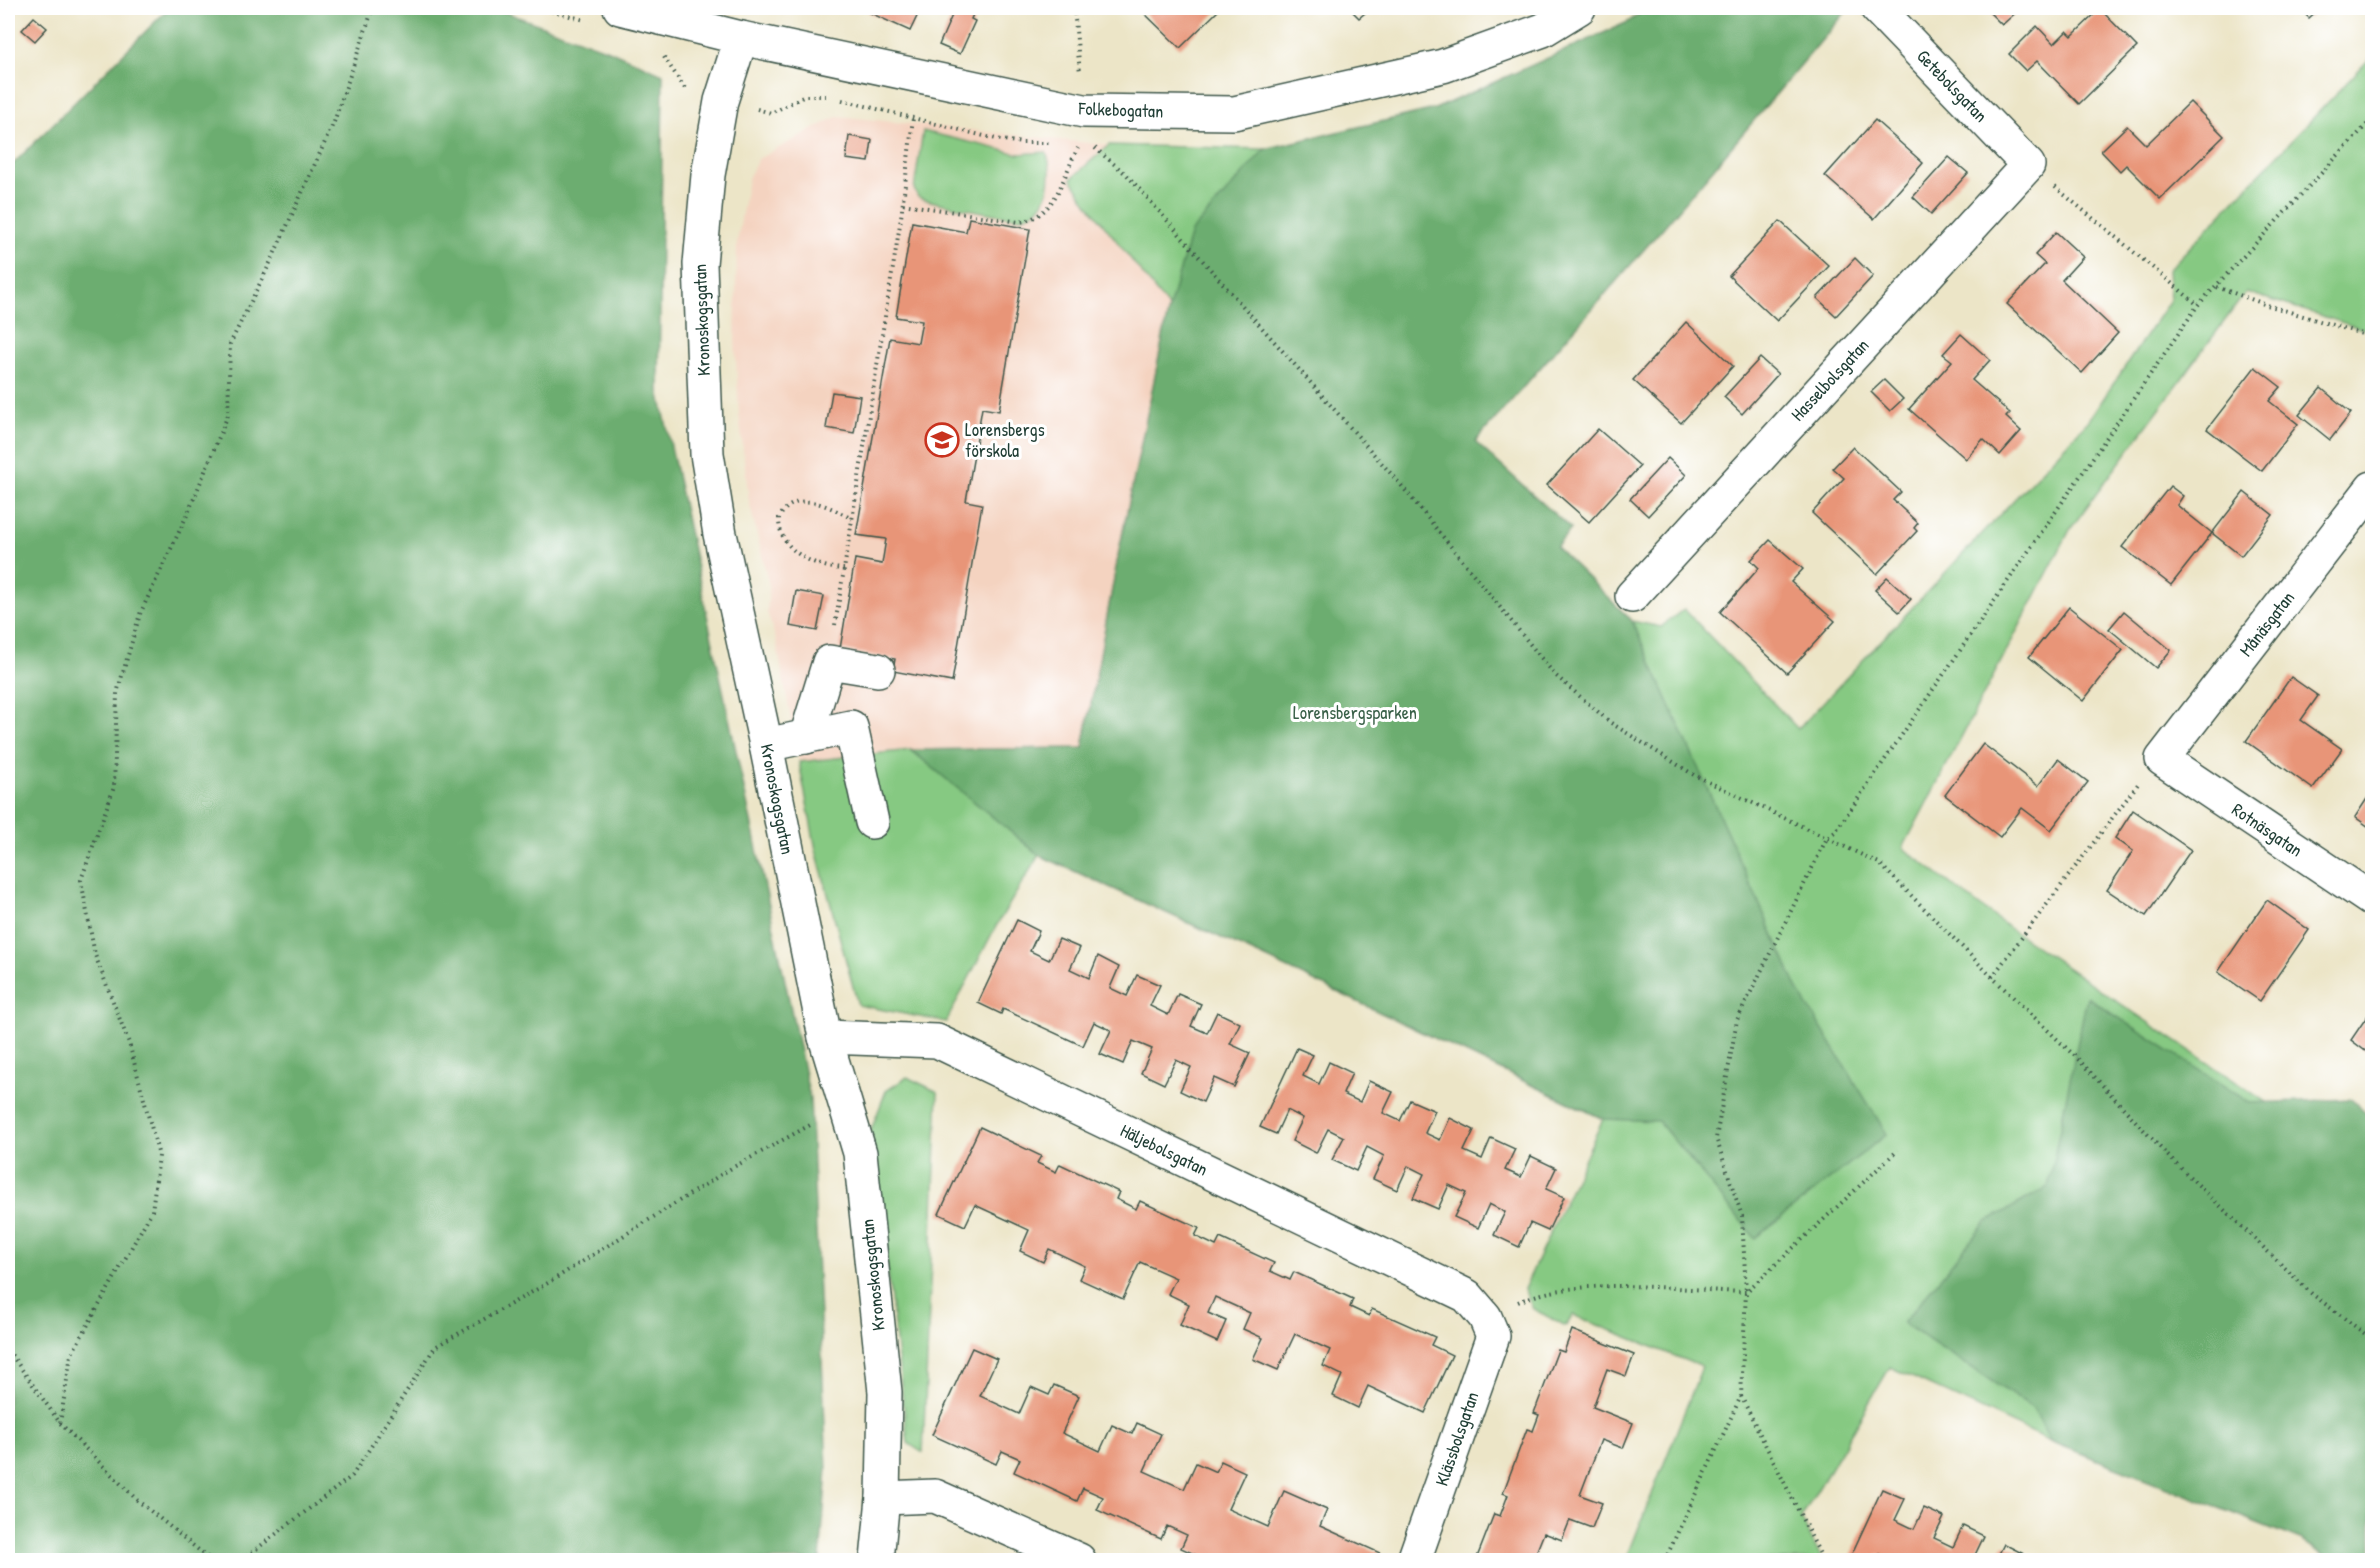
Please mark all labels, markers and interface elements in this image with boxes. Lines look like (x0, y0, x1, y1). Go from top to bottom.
street label: Getebolsgatan (1911, 44, 1993, 127)
street label: Folkebogatan (1077, 95, 1164, 123)
street label: Kronoskogsgatan (687, 264, 716, 376)
street label: Hasselbolsgatan (1785, 333, 1874, 426)
place label: Lorensbergs förskola (965, 417, 1045, 463)
school or university icon: Lorensbergs förskola (924, 422, 960, 458)
street label: Månäsgatan (2233, 586, 2300, 661)
park label: Lorensbergsparken (1293, 700, 1417, 725)
street label: Kronoskogsgatan (755, 742, 800, 856)
street label: Rotnäsgatan (2227, 797, 2308, 862)
street label: Häljebolsgatan (1116, 1118, 1212, 1181)
street label: Kronoskogsgatan (854, 1218, 891, 1332)
street label: Klässbolsgatan (1429, 1388, 1484, 1489)

